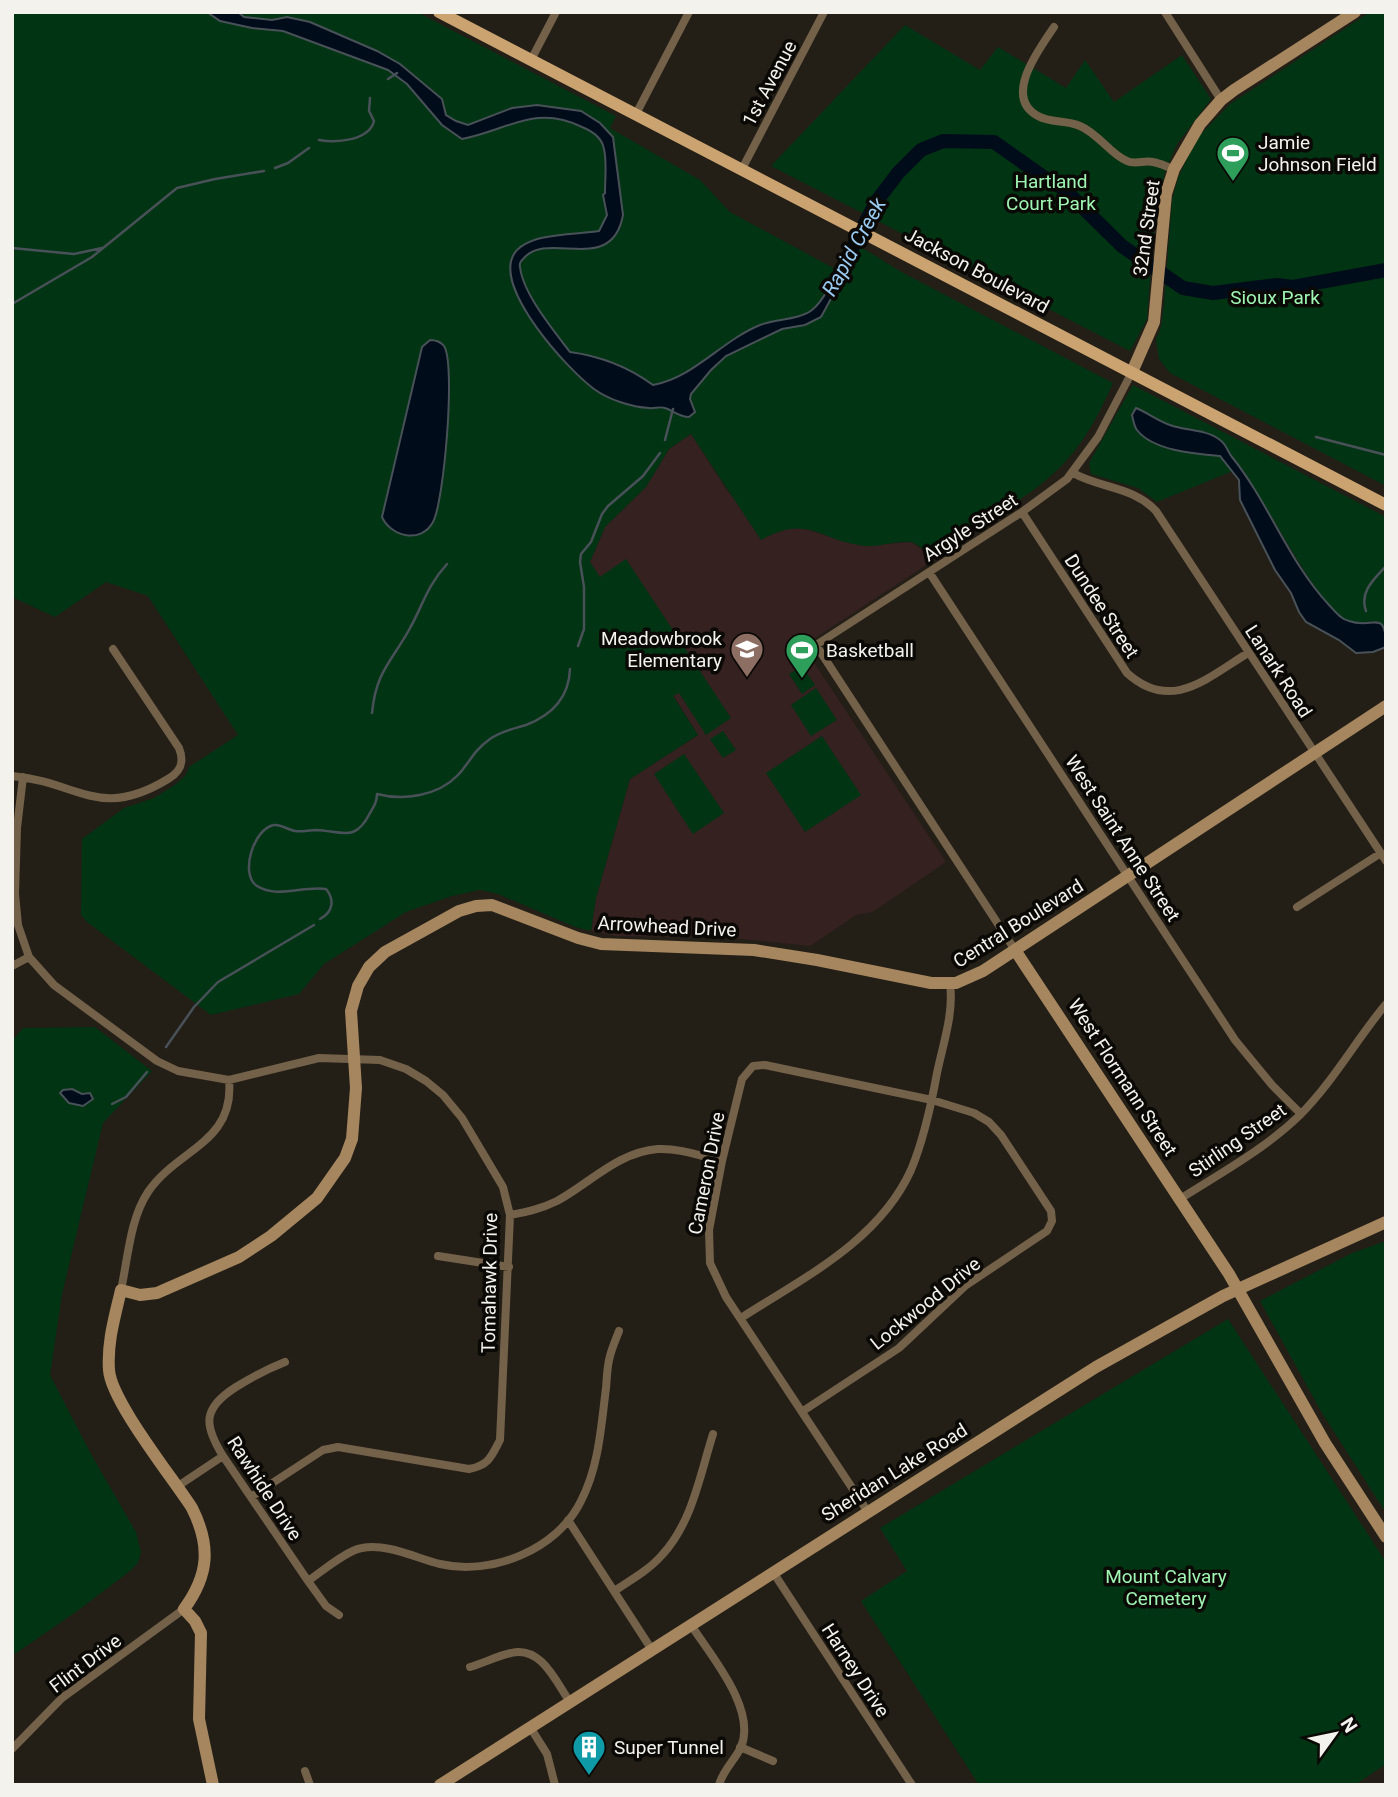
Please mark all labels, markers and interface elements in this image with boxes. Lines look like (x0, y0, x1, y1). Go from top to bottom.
street label: 1st Avenue (737, 37, 802, 130)
place label: Jamie Johnson Field (1258, 131, 1377, 176)
sports icon: Jamie Johnson Field (1214, 134, 1252, 183)
park label: Hartland Court Park (1006, 170, 1096, 215)
street label: 32nd Street (1128, 178, 1165, 278)
water label: Rapid Creek (817, 193, 891, 300)
street label: Jackson Boulevard (901, 223, 1053, 318)
park label: Sioux Park (1230, 286, 1320, 309)
street label: Argyle Street (919, 488, 1022, 566)
street label: Dundee Street (1059, 550, 1144, 662)
street label: Lanark Road (1240, 621, 1317, 722)
place label: Meadowbrook Elementary (601, 627, 722, 672)
school or university icon: Meadowbrook Elementary (728, 630, 766, 679)
sports icon: Basketball (783, 631, 821, 680)
place label: Basketball (826, 639, 914, 662)
street label: West Saint Anne Street (1060, 751, 1185, 926)
street label: Central Boulevard (949, 874, 1088, 973)
street label: Arrowhead Drive (597, 911, 737, 942)
street label: West Flormann Street (1063, 994, 1182, 1160)
street label: Stirling Street (1184, 1098, 1290, 1182)
street label: Cameron Drive (683, 1110, 730, 1236)
street label: Tomahawk Drive (477, 1213, 502, 1353)
street label: Lockwood Drive (866, 1252, 985, 1355)
street label: Sheridan Lake Road (817, 1418, 971, 1527)
street label: Rawhide Drive (222, 1432, 307, 1545)
park label: Mount Calvary Cemetery (1105, 1565, 1227, 1610)
street label: Harney Drive (817, 1619, 894, 1721)
street label: Flint Drive (45, 1629, 126, 1698)
north arrow (1300, 1699, 1370, 1769)
text: N (1336, 1713, 1362, 1737)
building icon: Super Tunnel (570, 1728, 608, 1777)
place label: Super Tunnel (614, 1736, 724, 1759)

